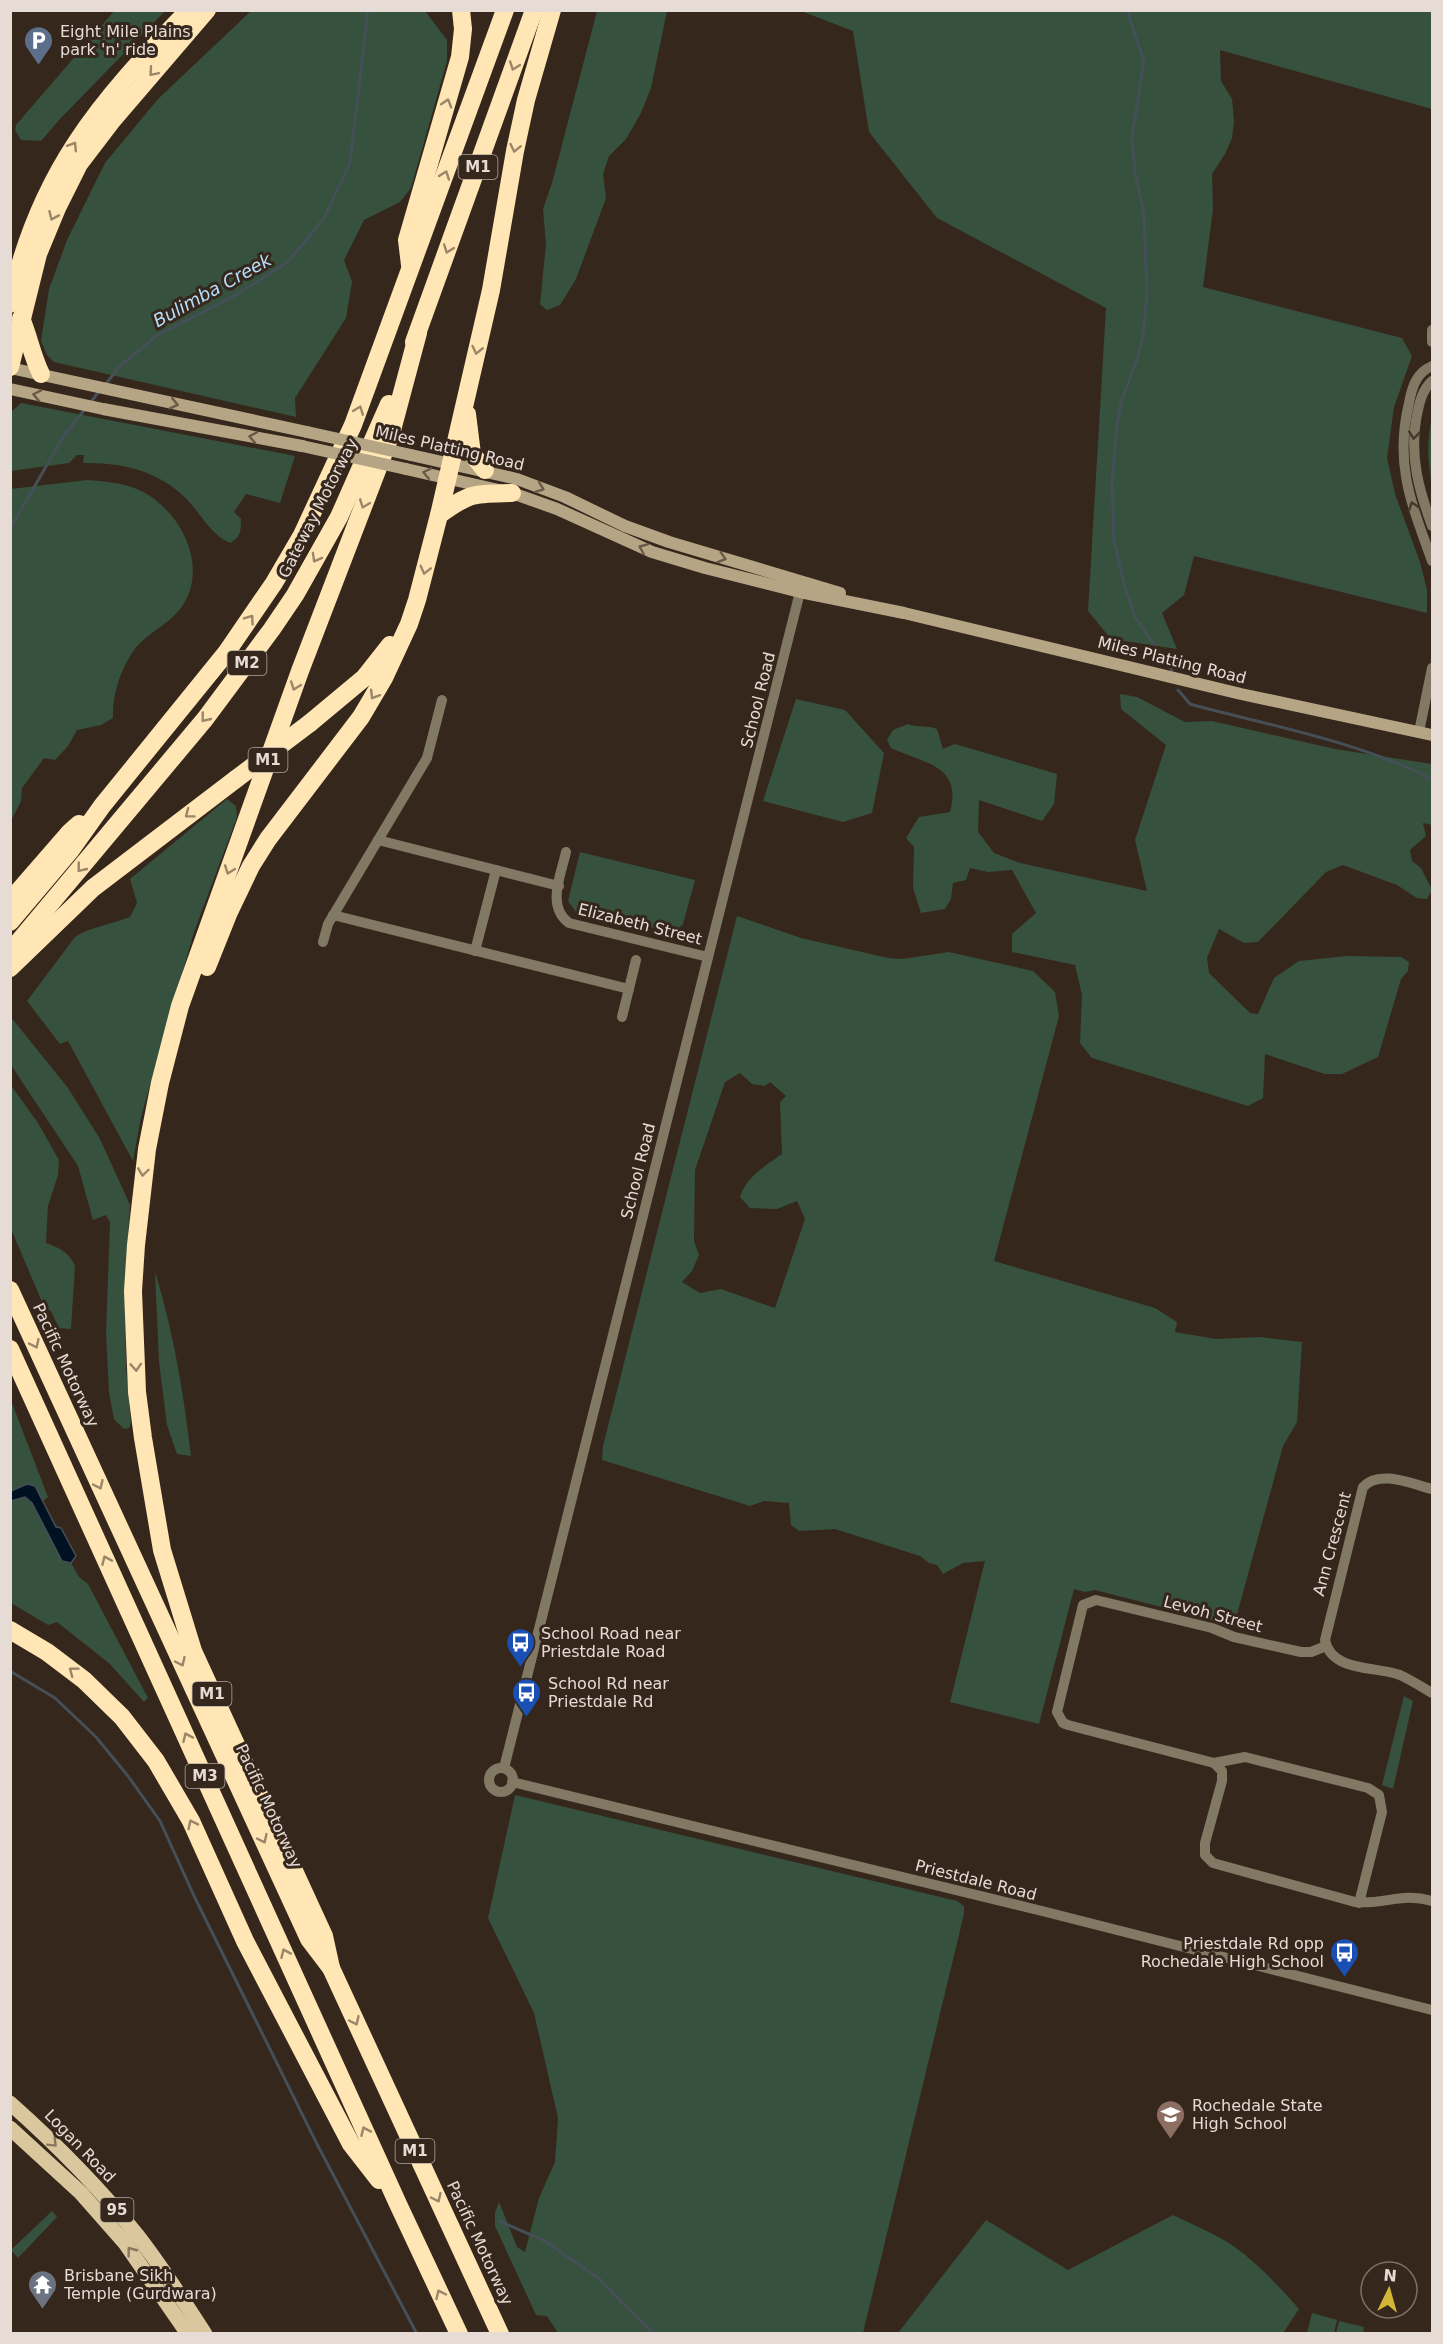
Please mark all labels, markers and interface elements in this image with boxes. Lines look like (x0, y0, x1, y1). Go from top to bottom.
place label: Eight Mile Plains park 'n' ride (60, 22, 191, 59)
parking icon: Eight Mile Plains park 'n' ride (23, 24, 55, 66)
one-way arrow (509, 60, 522, 70)
one-way arrow (149, 66, 160, 76)
one-way arrow (440, 98, 452, 109)
one-way arrow (65, 142, 77, 152)
one-way arrow (510, 143, 523, 153)
road number: M1 (458, 155, 498, 179)
one-way arrow (437, 170, 450, 181)
one-way arrow (49, 210, 61, 221)
one-way arrow (443, 243, 456, 254)
water label: Bulimba Creek (149, 248, 276, 331)
one-way arrow (472, 345, 485, 355)
one-way arrow (32, 389, 42, 402)
one-way arrow (168, 396, 178, 409)
one-way arrow (351, 405, 364, 416)
street label: Miles Platting Road (374, 422, 526, 474)
one-way arrow (248, 431, 258, 444)
one-way arrow (1408, 431, 1421, 440)
street label: Gateway Motorway (274, 435, 362, 581)
one-way arrow (422, 467, 432, 480)
one-way arrow (535, 480, 545, 493)
one-way arrow (359, 498, 372, 509)
one-way arrow (1408, 501, 1421, 512)
one-way arrow (638, 543, 649, 555)
one-way arrow (716, 551, 727, 563)
one-way arrow (312, 552, 323, 562)
one-way arrow (420, 564, 433, 574)
one-way arrow (243, 615, 254, 626)
street label: Miles Platting Road (1096, 632, 1248, 688)
street label: School Road (737, 650, 779, 750)
road number: M2 (228, 651, 266, 675)
one-way arrow (290, 680, 302, 691)
one-way arrow (369, 689, 381, 699)
one-way arrow (202, 711, 213, 722)
road number: M1 (248, 748, 288, 772)
one-way arrow (185, 807, 196, 818)
one-way arrow (77, 861, 88, 872)
one-way arrow (224, 864, 237, 875)
street label: Elizabeth Street (576, 899, 704, 949)
street label: School Road (617, 1121, 659, 1221)
one-way arrow (138, 1168, 150, 1177)
street label: Pacific Motorway (29, 1300, 103, 1430)
one-way arrow (27, 1337, 39, 1348)
one-way arrow (129, 1362, 142, 1371)
one-way arrow (92, 1478, 104, 1489)
street label: Ann Crescent (1309, 1490, 1355, 1598)
one-way arrow (102, 1555, 114, 1566)
street label: Levoh Street (1161, 1592, 1265, 1636)
place label: School Road near Priestdale Road (541, 1624, 681, 1661)
bus stop icon: School Road near Priestdale Road (504, 1626, 536, 1668)
one-way arrow (174, 1655, 186, 1666)
one-way arrow (69, 1668, 80, 1679)
place label: School Rd near Priestdale Rd (548, 1674, 669, 1711)
bus stop icon: School Rd near Priestdale Rd (511, 1676, 543, 1718)
road number: M1 (192, 1682, 232, 1706)
one-way arrow (183, 1733, 195, 1744)
street label: Pacific Motorway (232, 1741, 306, 1871)
road number: M3 (186, 1764, 224, 1788)
one-way arrow (187, 1819, 199, 1830)
one-way arrow (255, 1832, 267, 1843)
street label: Priestdale Road (913, 1856, 1039, 1904)
place label: Priestdale Rd opp Rochedale High School (1141, 1934, 1324, 1971)
bus stop icon: Priestdale Rd opp Rochedale High School (1329, 1936, 1361, 1978)
one-way arrow (281, 1949, 293, 1960)
one-way arrow (348, 2014, 360, 2025)
place label: Rochedale State High School (1192, 2096, 1323, 2133)
school or university icon: Rochedale State High School (1155, 2098, 1187, 2140)
street label: Logan Road (41, 2106, 119, 2186)
one-way arrow (360, 2127, 372, 2138)
one-way arrow (46, 2135, 57, 2146)
road number: M1 (396, 2139, 434, 2163)
street label: Pacific Motorway (443, 2178, 517, 2308)
one-way arrow (430, 2191, 442, 2202)
road number: 95 (100, 2198, 134, 2222)
one-way arrow (128, 2246, 139, 2257)
north arrow (1359, 2260, 1419, 2320)
place label: Brisbane Sikh Temple (Gurdwara) (63, 2266, 217, 2303)
text: N (1383, 2266, 1398, 2286)
temple icon: Brisbane Sikh Temple (Gurdwara) (27, 2268, 59, 2310)
one-way arrow (436, 2290, 448, 2301)

